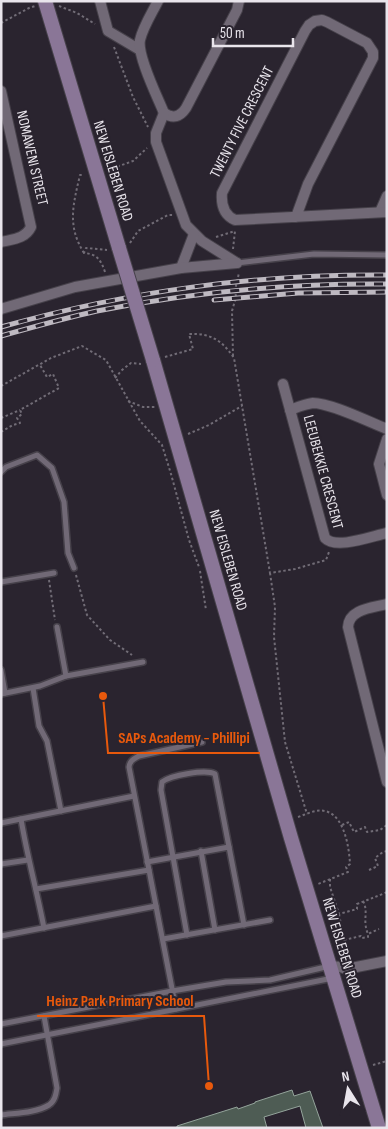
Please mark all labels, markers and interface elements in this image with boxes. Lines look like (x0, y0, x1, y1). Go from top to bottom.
scale bar (213, 15, 293, 47)
text: 50 m (220, 24, 245, 43)
street label: TWENTY FIVE CRESCENT (206, 63, 278, 181)
street label: NOMAWENI STREET (12, 109, 52, 207)
street label: NEW EISLEBEN ROAD (89, 118, 137, 224)
street label: LEEUBEKKIE CRESCENT (299, 413, 347, 531)
street label: NEW EISLEBEN ROAD (205, 507, 251, 613)
callout: SAPs Academy - Phillipi (108, 722, 260, 753)
text: SAPs Academy - Phillipi (118, 729, 250, 748)
street label: NEW EISLEBEN ROAD (318, 895, 366, 1001)
callout: Heinz Park Primary School (37, 985, 204, 1016)
text: Heinz Park Primary School (46, 992, 194, 1011)
north arrow (323, 1064, 373, 1114)
text: N (340, 1068, 351, 1086)

